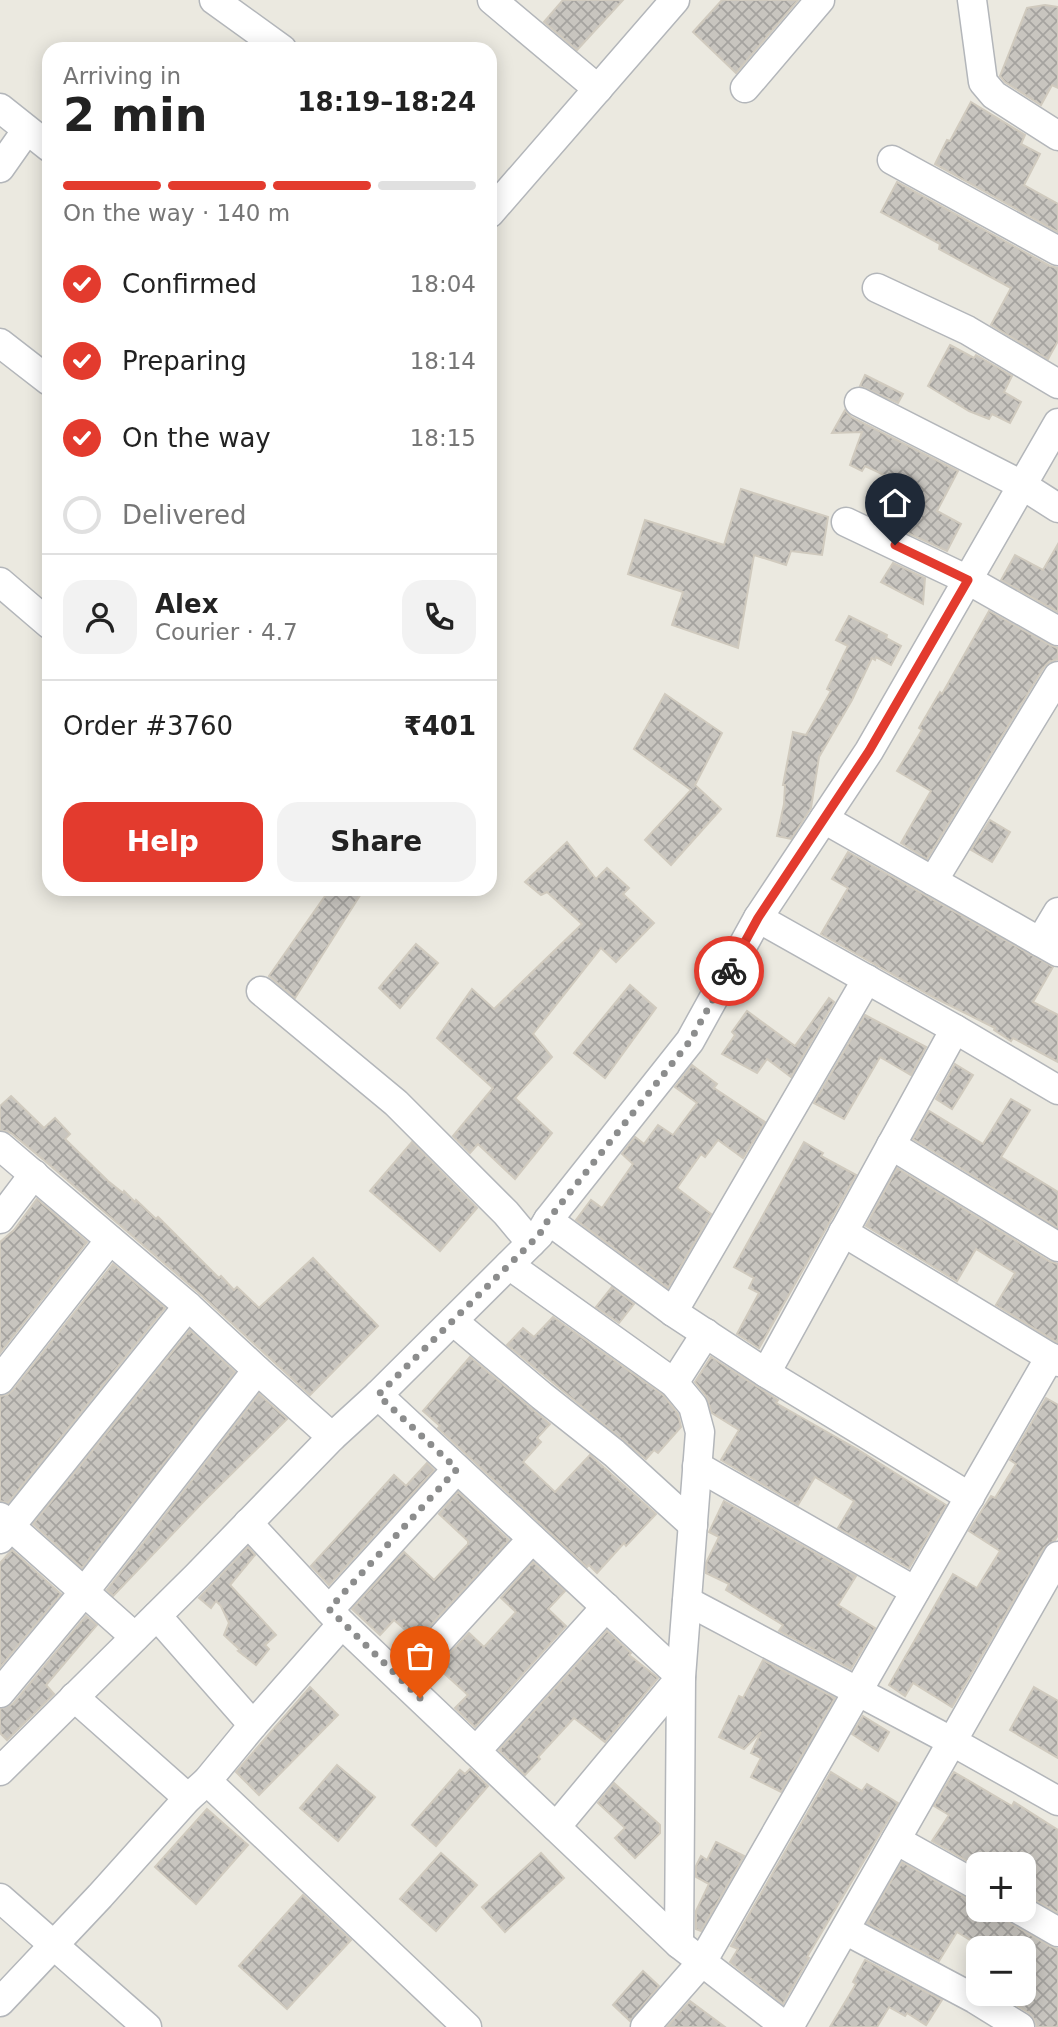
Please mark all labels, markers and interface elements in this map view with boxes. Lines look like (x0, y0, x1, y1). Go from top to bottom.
text: Arriving in (63, 63, 181, 89)
text: 18:19–18:24 (297, 87, 476, 117)
text: 2 min (63, 88, 207, 142)
text: On the way · 140 m (63, 200, 290, 226)
icon: check (63, 265, 101, 303)
text: Confirmed (122, 269, 257, 299)
text: 18:04 (410, 271, 476, 297)
icon: check (63, 342, 101, 380)
text: Preparing (122, 346, 247, 376)
text: 18:14 (410, 348, 476, 374)
icon: check (63, 419, 101, 457)
text: On the way (122, 423, 271, 453)
text: 18:15 (410, 425, 476, 451)
pin (865, 473, 925, 545)
icon: home (876, 484, 914, 522)
text: Delivered (122, 500, 246, 530)
button: person (63, 580, 137, 654)
button: phone (402, 580, 476, 654)
text: Alex (155, 589, 218, 619)
text: Courier · 4.7 (155, 619, 298, 645)
text: Order #3760 (63, 711, 233, 741)
text: ₹401 (404, 711, 476, 741)
button: Help (63, 802, 263, 882)
button: Share (277, 802, 476, 882)
courier (694, 936, 764, 1006)
icon: bike (710, 952, 748, 990)
pin (390, 1626, 450, 1698)
icon: bag (401, 1637, 439, 1675)
map controls (966, 1852, 1036, 2006)
button: + (966, 1852, 1036, 1922)
button: − (966, 1936, 1036, 2006)

